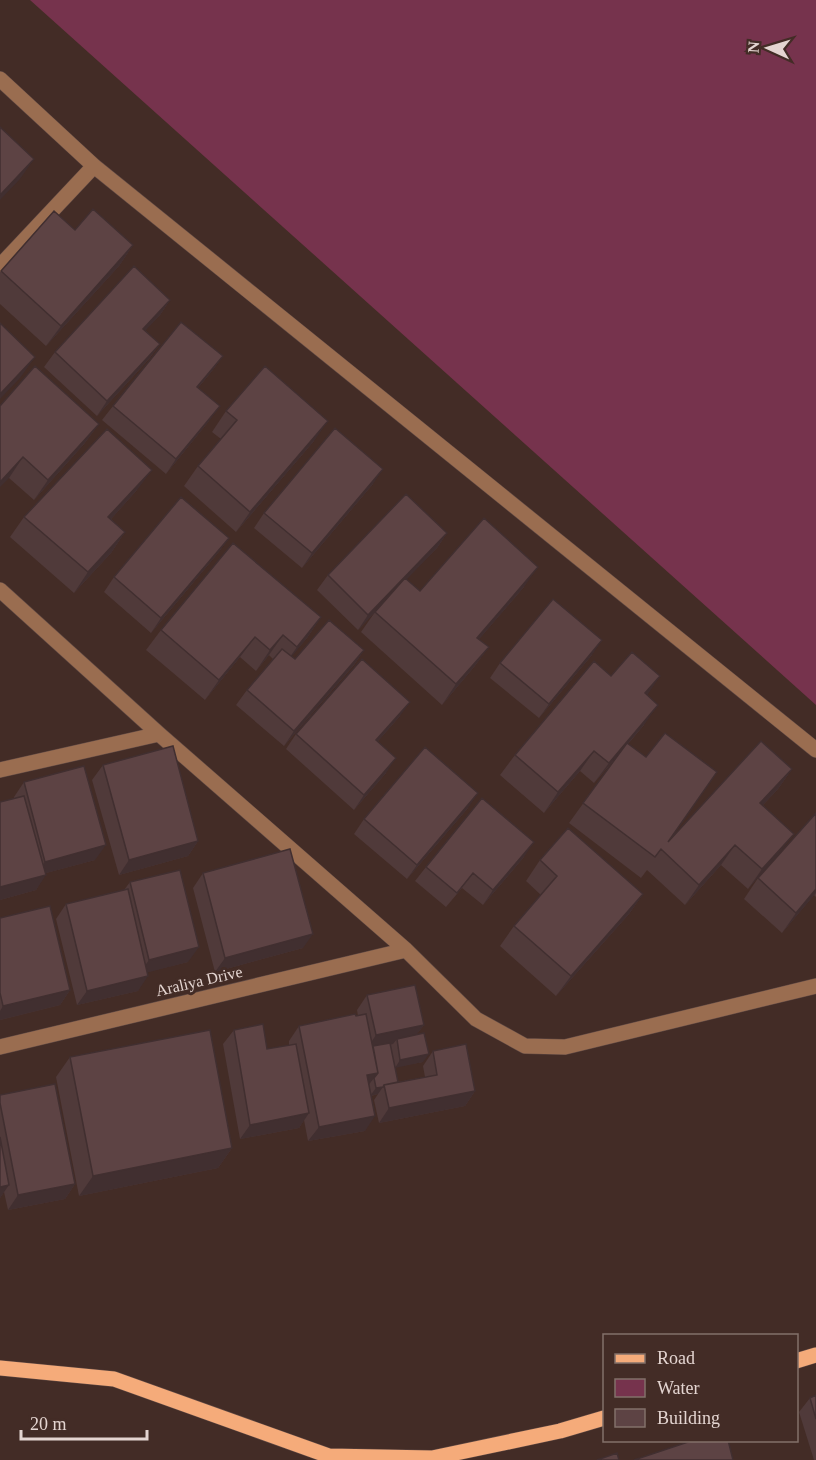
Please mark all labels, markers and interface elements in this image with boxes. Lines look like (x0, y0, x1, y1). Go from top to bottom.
north arrow (738, 18, 798, 78)
text: N (745, 40, 762, 53)
street label: Araliya Drive (154, 963, 244, 1000)
legend (603, 1334, 798, 1442)
text: Road (657, 1348, 695, 1368)
text: Water (657, 1378, 700, 1398)
scale bar (21, 1403, 147, 1441)
text: Building (657, 1408, 720, 1428)
text: 20 m (30, 1414, 67, 1434)

